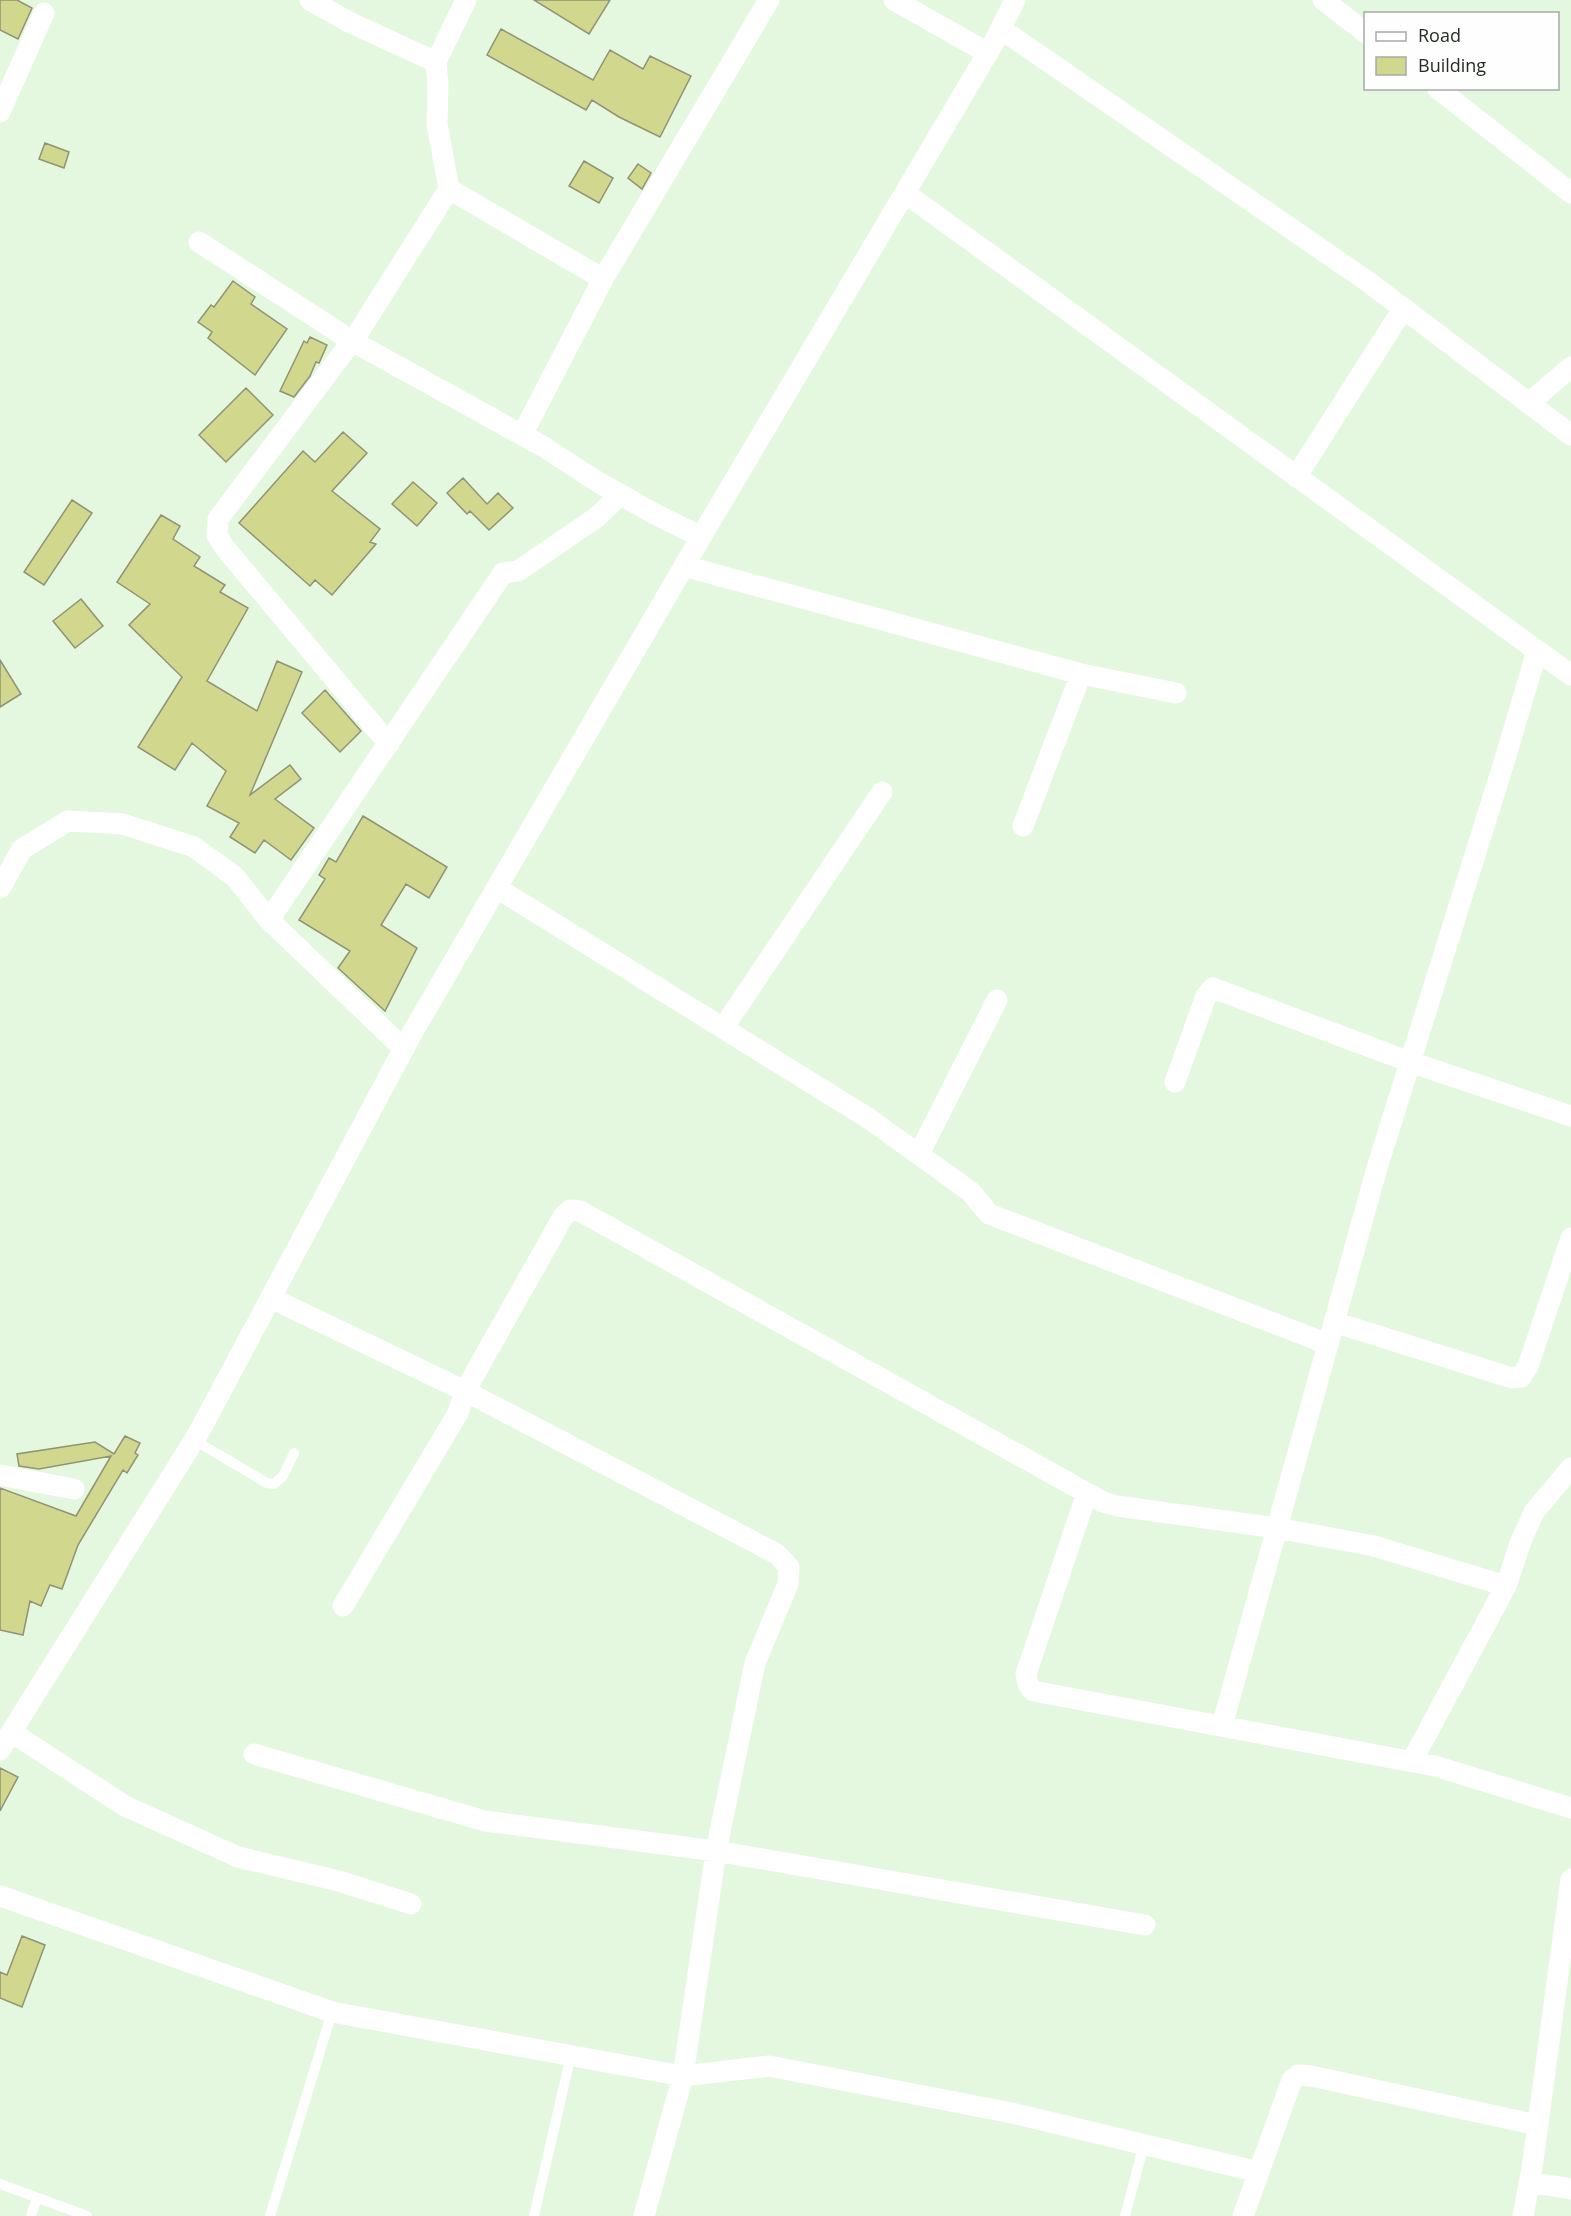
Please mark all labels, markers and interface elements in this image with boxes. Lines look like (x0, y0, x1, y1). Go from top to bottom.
legend (1364, 12, 1559, 90)
text: Road (1418, 23, 1461, 47)
text: Building (1418, 53, 1486, 77)

